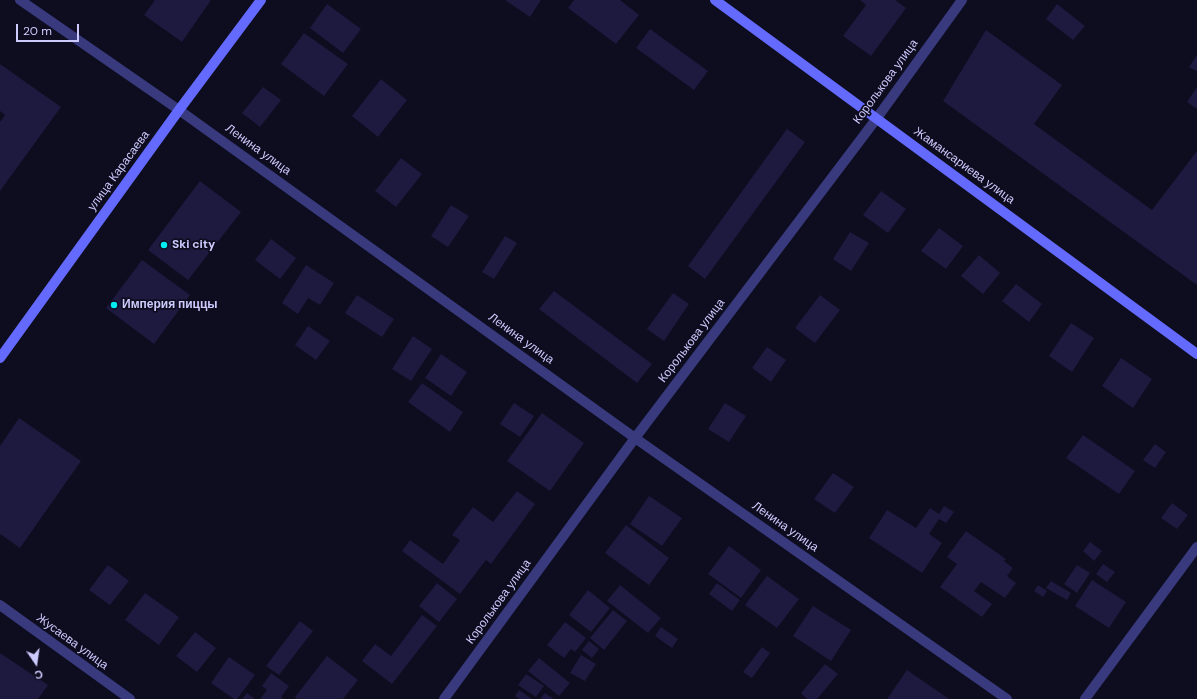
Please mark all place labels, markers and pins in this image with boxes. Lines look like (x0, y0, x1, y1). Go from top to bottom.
place label: Ski city (172, 238, 215, 252)
marker: Ski city (159, 240, 169, 250)
place label: Империя пиццы (122, 298, 218, 312)
marker: Империя пиццы (109, 300, 119, 310)

